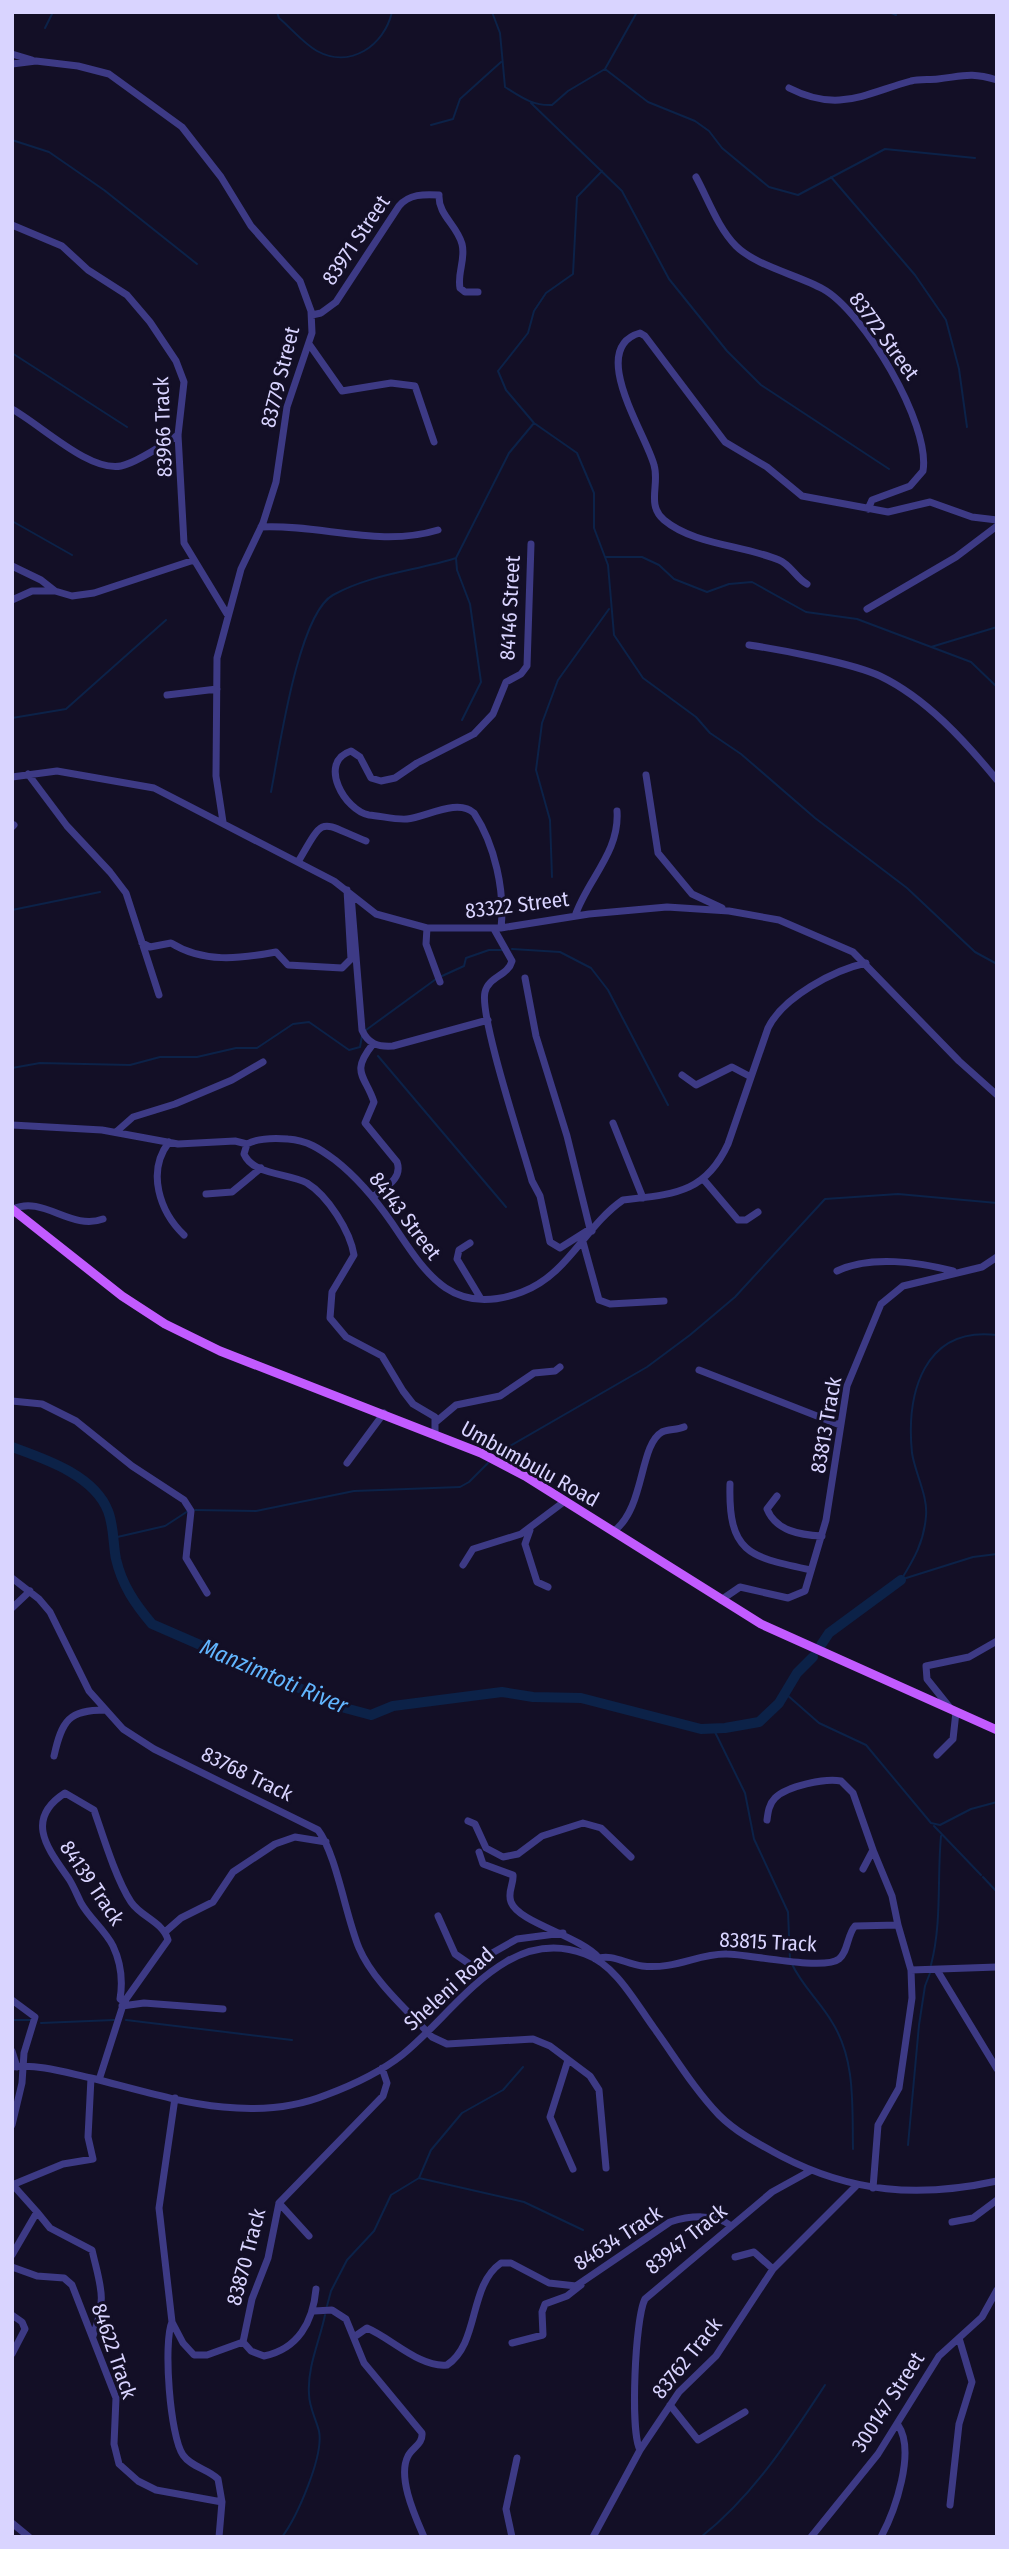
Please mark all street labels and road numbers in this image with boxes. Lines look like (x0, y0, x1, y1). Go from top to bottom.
street label: 83971 Street (317, 190, 396, 290)
street label: 83772 Street (843, 287, 925, 385)
street label: 83779 Street (255, 324, 305, 430)
street label: 83966 Track (148, 376, 178, 478)
street label: 84146 Street (494, 555, 526, 661)
street label: 83322 Street (464, 886, 571, 924)
street label: 84143 Street (363, 1167, 447, 1265)
street label: 83813 Track (805, 1375, 847, 1475)
street label: Umbumbulu Road (456, 1415, 604, 1513)
street label: 83768 Track (197, 1741, 297, 1807)
street label: 84139 Track (54, 1836, 130, 1931)
street label: 83815 Track (719, 1926, 818, 1958)
street label: Sheleni Road (398, 1942, 500, 2036)
street label: 83947 Track (640, 2198, 732, 2280)
street label: 84634 Track (569, 2200, 667, 2276)
street label: 83870 Track (221, 2206, 271, 2308)
street label: 84622 Track (86, 2300, 143, 2402)
street label: 83762 Track (646, 2312, 728, 2404)
street label: 300147 Street (846, 2347, 930, 2457)

